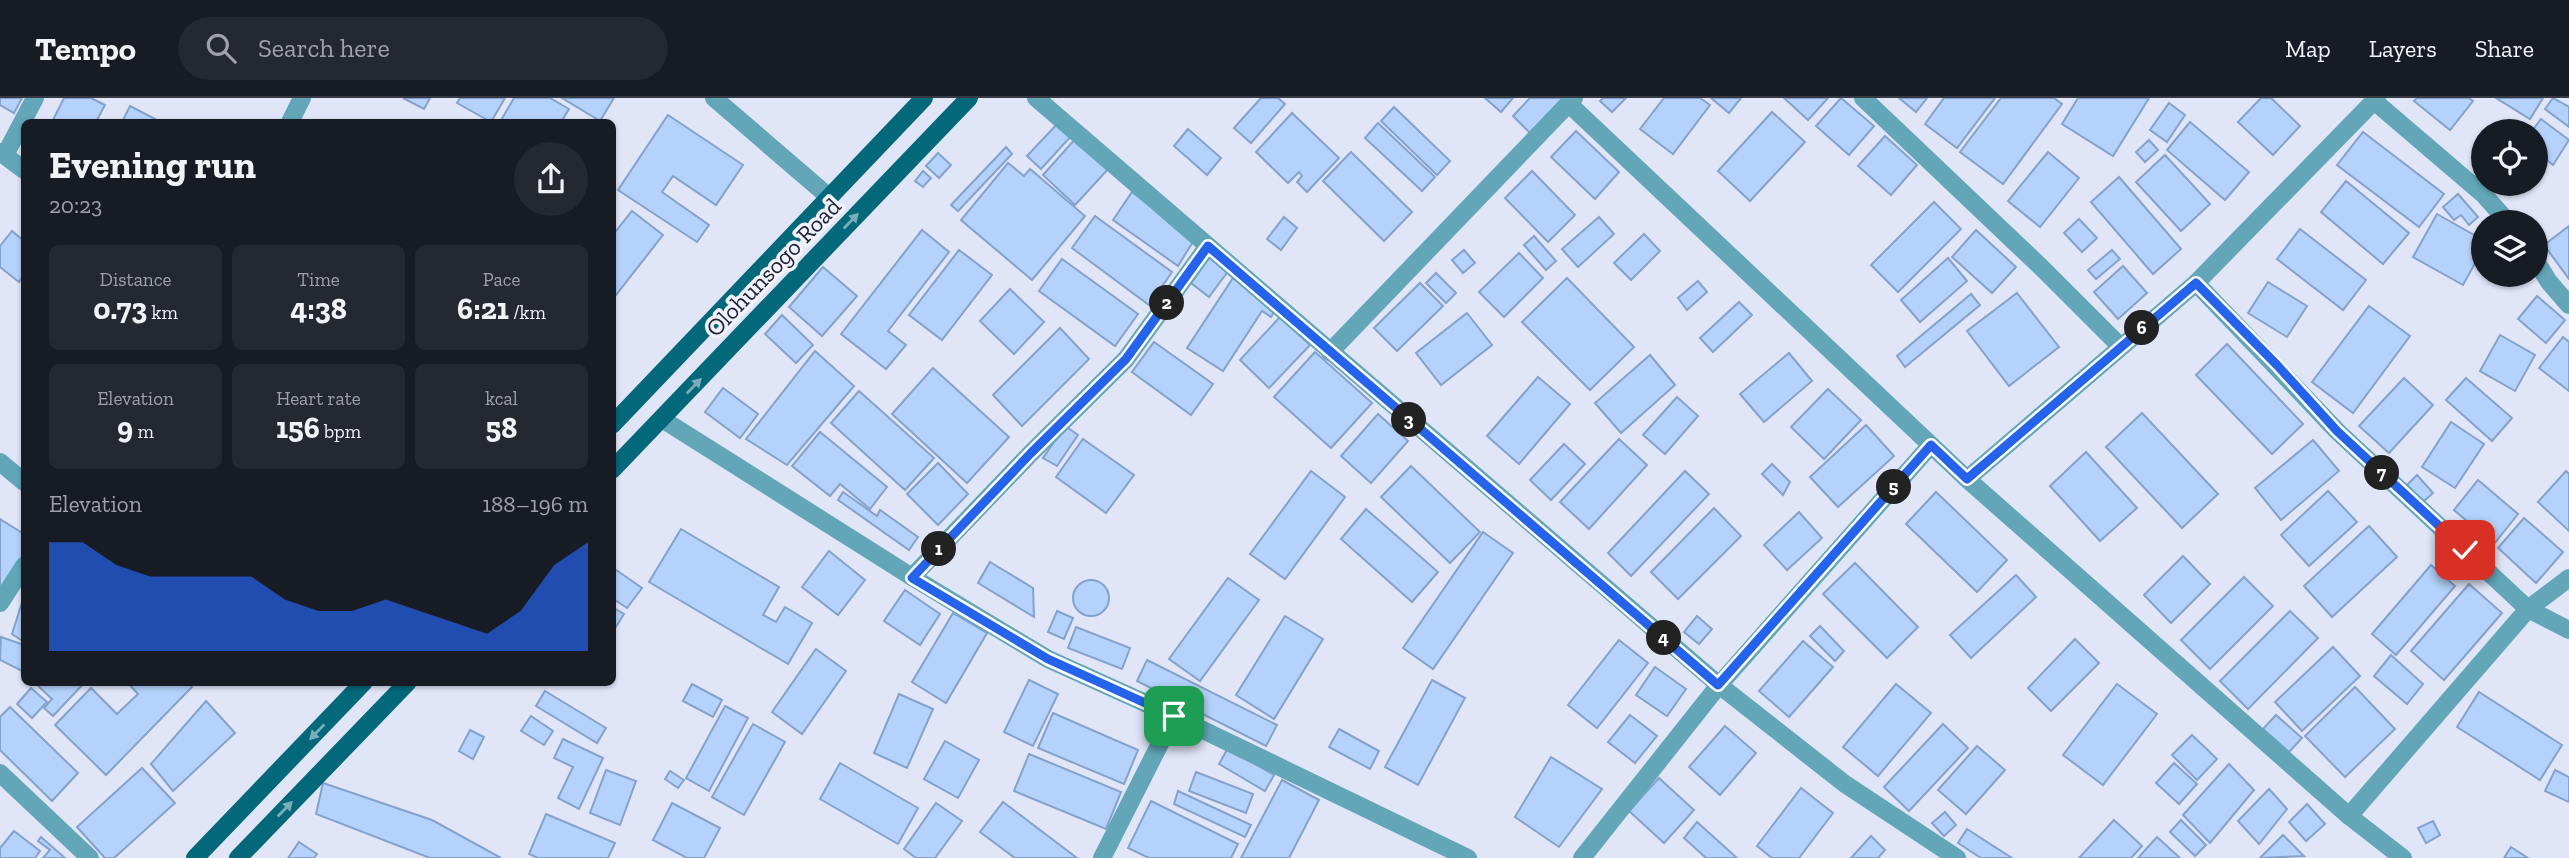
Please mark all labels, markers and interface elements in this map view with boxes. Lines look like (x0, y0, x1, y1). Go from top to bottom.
search box (178, 17, 668, 80)
text: Tempo (35, 29, 136, 68)
icon: search (202, 29, 240, 67)
text: Search here (258, 32, 390, 64)
text: Map (2285, 34, 2331, 63)
text: Layers (2369, 34, 2437, 63)
text: Share (2475, 34, 2534, 63)
map controls (2471, 119, 2548, 287)
button: locate (2471, 119, 2548, 196)
text: Evening run (49, 142, 256, 188)
button: share (514, 142, 588, 216)
text: 20:23 (49, 191, 102, 219)
street label: Olohunsogo Road (699, 192, 847, 342)
button: layers (2471, 210, 2548, 287)
one-way arrow (843, 213, 860, 230)
text: Distance (100, 268, 171, 291)
text: Time (297, 268, 340, 291)
text: Pace (483, 268, 520, 291)
pin: 2 (1150, 286, 1184, 320)
text: 0.73 (93, 291, 147, 327)
text: 4:38 (290, 291, 347, 327)
text: 6:21 (457, 291, 509, 327)
text: 2 (1161, 291, 1172, 314)
text: km (147, 301, 178, 324)
text: /km (509, 301, 546, 324)
pin: 6 (2124, 310, 2160, 345)
text: 6 (2136, 316, 2147, 339)
one-way arrow (685, 378, 701, 395)
text: Elevation (97, 387, 174, 410)
text: Heart rate (276, 387, 361, 410)
text: kcal (485, 387, 518, 410)
pin: 3 (1392, 402, 1426, 438)
text: 3 (1403, 408, 1414, 431)
text: 9 (117, 410, 133, 446)
text: 156 (276, 410, 320, 446)
text: 58 (486, 410, 517, 446)
text: m (133, 420, 154, 443)
text: bpm (320, 420, 361, 443)
pin: 7 (2364, 456, 2400, 490)
text: 7 (2377, 461, 2386, 484)
pin: 5 (1876, 470, 1912, 504)
text: 5 (1889, 475, 1898, 498)
text: Elevation (49, 490, 142, 518)
text: 188–196 m (482, 490, 588, 518)
pin (2435, 520, 2495, 580)
icon: check (2446, 531, 2484, 569)
pin: 1 (922, 532, 956, 566)
text: 1 (935, 537, 942, 560)
pin: 4 (1646, 620, 1682, 656)
text: 4 (1658, 626, 1669, 649)
pin (1144, 686, 1204, 746)
icon: arrive (1155, 697, 1193, 735)
one-way arrow (309, 723, 325, 740)
one-way arrow (277, 801, 293, 818)

